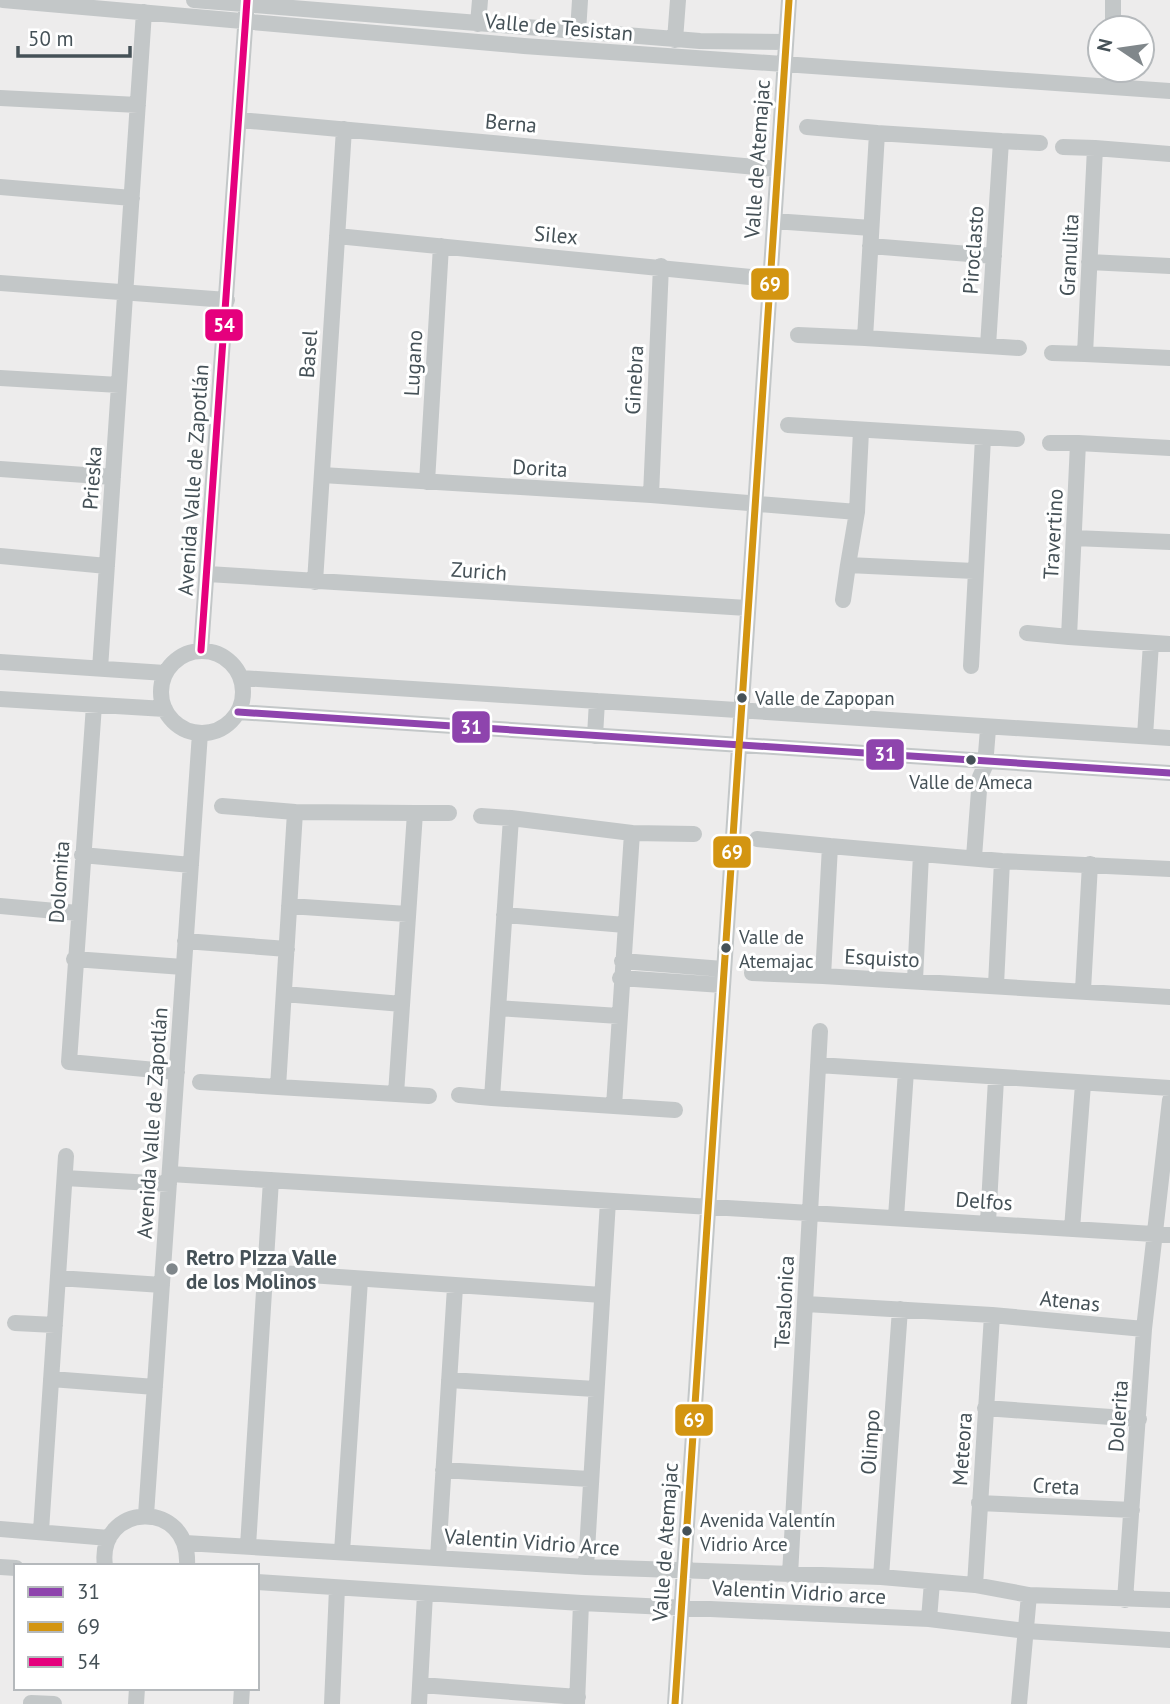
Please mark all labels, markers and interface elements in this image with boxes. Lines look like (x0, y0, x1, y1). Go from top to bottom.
street label: Valle de Tesistan (483, 7, 634, 47)
scale bar (18, 14, 130, 58)
north arrow (1086, 14, 1156, 84)
text: 50 m (28, 25, 74, 52)
text: N (1091, 36, 1118, 54)
street label: Valle de Atemajac (738, 79, 776, 240)
street label: Berna (484, 107, 538, 139)
street label: Piroclasto (956, 205, 990, 295)
street label: Granulita (1053, 213, 1085, 297)
street label: Silex (533, 220, 579, 250)
line badge: 69 (750, 267, 790, 301)
text: 69 (759, 272, 781, 296)
line badge: 54 (204, 308, 244, 342)
text: 54 (213, 313, 235, 337)
street label: Basel (293, 329, 323, 379)
street label: Lugano (398, 329, 428, 397)
street label: Ginebra (619, 345, 649, 415)
street label: Avenida Valle de Zapotlán (171, 363, 215, 597)
street label: Prieska (76, 445, 108, 511)
street label: Dorita (512, 453, 568, 483)
street label: Travertino (1037, 488, 1069, 580)
street label: Zurich (450, 556, 508, 586)
place label: Valle de Zapopan (754, 686, 895, 710)
marker: Valle de Zapopan (735, 691, 749, 705)
line badge: 31 (451, 710, 491, 744)
text: 31 (460, 715, 482, 739)
line badge: 31 (865, 738, 905, 771)
text: 31 (874, 742, 896, 766)
marker: Valle de Ameca (964, 753, 978, 767)
place label: Valle de Ameca (908, 770, 1033, 794)
line badge: 69 (712, 835, 752, 869)
street label: Dolomita (43, 840, 75, 924)
text: 69 (721, 840, 743, 864)
place label: Valle de Atemajac (738, 925, 814, 973)
marker: Valle de Atemajac (719, 941, 733, 955)
street label: Esquisto (844, 943, 920, 973)
street label: Avenida Valle de Zapotlán (130, 1006, 174, 1240)
street label: Delfos (955, 1186, 1013, 1216)
place label: Retro PIzza Valle de los Molinos (186, 1244, 337, 1295)
street label: Tesalonica (768, 1255, 800, 1349)
marker: Retro PIzza Valle de los Molinos (164, 1261, 180, 1277)
street label: Atenas (1039, 1284, 1101, 1318)
street label: Dolerita (1102, 1379, 1134, 1453)
line badge: 69 (674, 1403, 714, 1437)
text: 69 (683, 1408, 705, 1432)
street label: Olimpo (854, 1408, 886, 1476)
street label: Meteora (946, 1411, 978, 1487)
street label: Valle de Atemajac (646, 1462, 684, 1623)
street label: Creta (1032, 1471, 1080, 1501)
place label: Avenida Valentín Vidrio Arce (699, 1508, 835, 1556)
street label: Valentin Vidrio Arce (442, 1522, 621, 1562)
marker: Avenida Valentín Vidrio Arce (680, 1524, 694, 1538)
legend (14, 1564, 259, 1690)
street label: Valentin Vidrio arce (710, 1574, 887, 1610)
text: 31 (77, 1578, 100, 1605)
text: 69 (77, 1613, 100, 1640)
text: 54 (77, 1648, 100, 1675)

